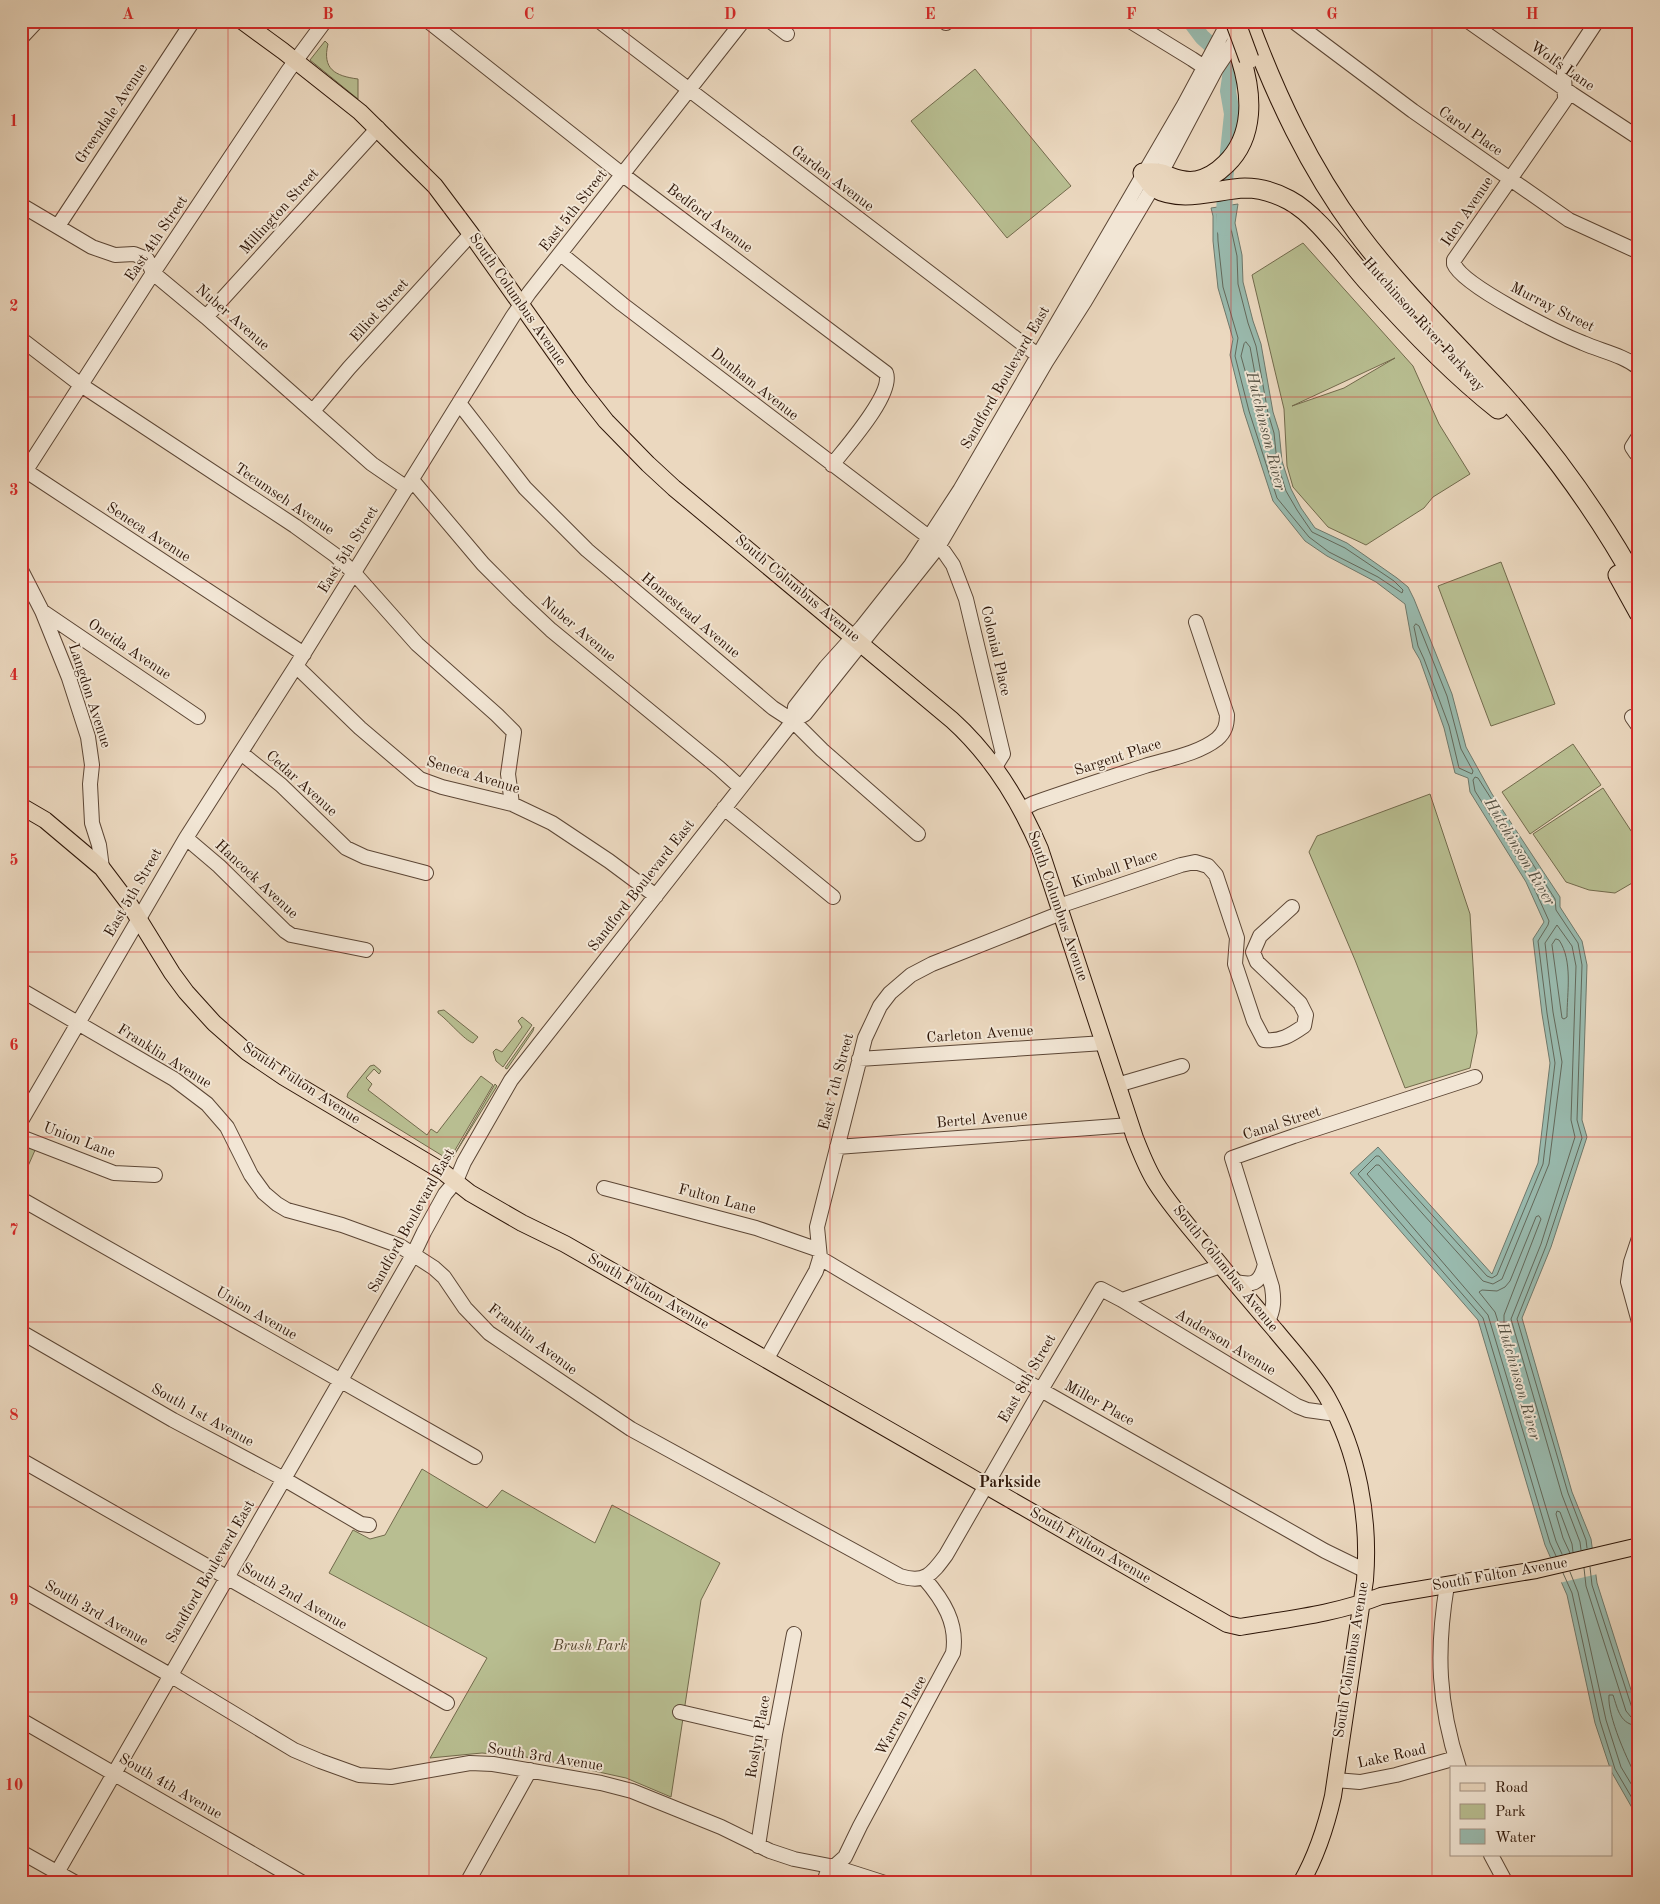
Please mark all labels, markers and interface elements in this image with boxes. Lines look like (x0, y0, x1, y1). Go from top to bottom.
text: A (122, 7, 134, 23)
text: B (322, 7, 334, 23)
text: C (524, 7, 534, 23)
text: D (724, 7, 736, 23)
text: E (924, 7, 936, 23)
text: F (1126, 7, 1137, 23)
text: G (1326, 7, 1338, 23)
text: H (1525, 7, 1539, 23)
street label: Wolfs Lane (1527, 40, 1597, 94)
street label: Greendale Avenue (73, 61, 151, 167)
street label: Carol Place (1435, 105, 1505, 160)
text: 1 (9, 114, 19, 130)
street label: Garden Avenue (788, 143, 876, 215)
street label: Millington Street (238, 166, 322, 258)
street label: East 5th Street (537, 167, 611, 255)
street label: Iden Avenue (1439, 174, 1497, 250)
street label: Bedford Avenue (663, 182, 755, 256)
street label: East 4th Street (123, 193, 191, 285)
street label: South Columbus Avenue (466, 231, 568, 369)
street label: Hutchinson River Parkway (1359, 255, 1487, 395)
street label: Elliot Street (348, 277, 412, 345)
street label: Murray Street (1508, 280, 1596, 336)
street label: Nuber Avenue (192, 282, 272, 354)
text: 2 (9, 299, 19, 315)
street label: Sandford Boulevard East (959, 304, 1053, 452)
street label: Dunham Avenue (707, 346, 801, 424)
water label: Hutchinson River (1242, 369, 1288, 493)
street label: Tecumseh Avenue (232, 461, 337, 539)
text: 3 (9, 483, 19, 499)
street label: Seneca Avenue (103, 500, 193, 566)
street label: East 5th Street (316, 504, 382, 596)
street label: South Columbus Avenue (732, 533, 862, 646)
street label: Homestead Avenue (638, 570, 742, 662)
street label: Nuber Avenue (538, 595, 618, 665)
street label: Colonial Place (977, 605, 1013, 698)
street label: Oneida Avenue (85, 617, 173, 683)
street label: Langdon Avenue (65, 642, 113, 750)
text: 4 (9, 668, 19, 684)
street label: Sargent Place (1073, 737, 1163, 779)
street label: Cedar Avenue (262, 748, 340, 820)
street label: Seneca Avenue (424, 755, 522, 797)
water label: Hutchinson River (1480, 795, 1558, 909)
street label: Sandford Boulevard East (586, 817, 698, 955)
street label: South Columbus Avenue (1024, 829, 1090, 983)
street label: Hancock Avenue (212, 838, 300, 922)
street label: East 5th Street (103, 846, 165, 940)
street label: Kimball Place (1070, 848, 1160, 892)
text: 5 (9, 853, 19, 869)
street label: Franklin Avenue (114, 1022, 214, 1092)
street label: Carleton Avenue (926, 1024, 1034, 1046)
street label: East 7th Street (817, 1032, 857, 1132)
text: 6 (9, 1038, 19, 1054)
street label: South Fulton Avenue (239, 1040, 363, 1128)
street label: Canal Street (1241, 1104, 1323, 1144)
street label: Bertel Avenue (936, 1109, 1028, 1131)
street label: Union Lane (41, 1120, 117, 1162)
street label: Sandford Boulevard East (366, 1146, 458, 1296)
street label: Fulton Lane (677, 1182, 758, 1218)
street label: South Columbus Avenue (1169, 1203, 1281, 1335)
text: 7 (9, 1223, 19, 1239)
street label: South Fulton Avenue (585, 1251, 711, 1333)
street label: Union Avenue (213, 1285, 299, 1343)
street label: Franklin Avenue (484, 1302, 580, 1378)
street label: Anderson Avenue (1172, 1307, 1278, 1379)
water label: Hutchinson River (1493, 1319, 1543, 1443)
street label: East 8th Street (997, 1332, 1059, 1426)
street label: Miller Place (1062, 1379, 1136, 1429)
street label: South 1st Avenue (148, 1382, 256, 1450)
text: 8 (9, 1408, 19, 1424)
district label: Parkside (979, 1475, 1041, 1491)
street label: Sandford Boulevard East (164, 1498, 258, 1646)
street label: South Fulton Avenue (1027, 1505, 1153, 1587)
street label: South Fulton Avenue (1431, 1556, 1569, 1594)
street label: South 2nd Avenue (239, 1561, 349, 1633)
street label: South 3rd Avenue (42, 1578, 150, 1650)
street label: South Columbus Avenue (1332, 1581, 1372, 1739)
text: 9 (9, 1593, 19, 1609)
park label: Brush Park (552, 1639, 627, 1654)
street label: Warren Place (874, 1673, 930, 1758)
street label: Roslyn Place (744, 1694, 774, 1780)
street label: South 3rd Avenue (486, 1741, 604, 1775)
street label: Lake Road (1356, 1742, 1428, 1772)
street label: South 4th Avenue (116, 1751, 224, 1823)
legend (1450, 1766, 1612, 1856)
text: 10 (5, 1778, 23, 1794)
text: Road (1495, 1781, 1529, 1796)
text: Park (1495, 1805, 1526, 1820)
text: Water (1495, 1831, 1536, 1846)

